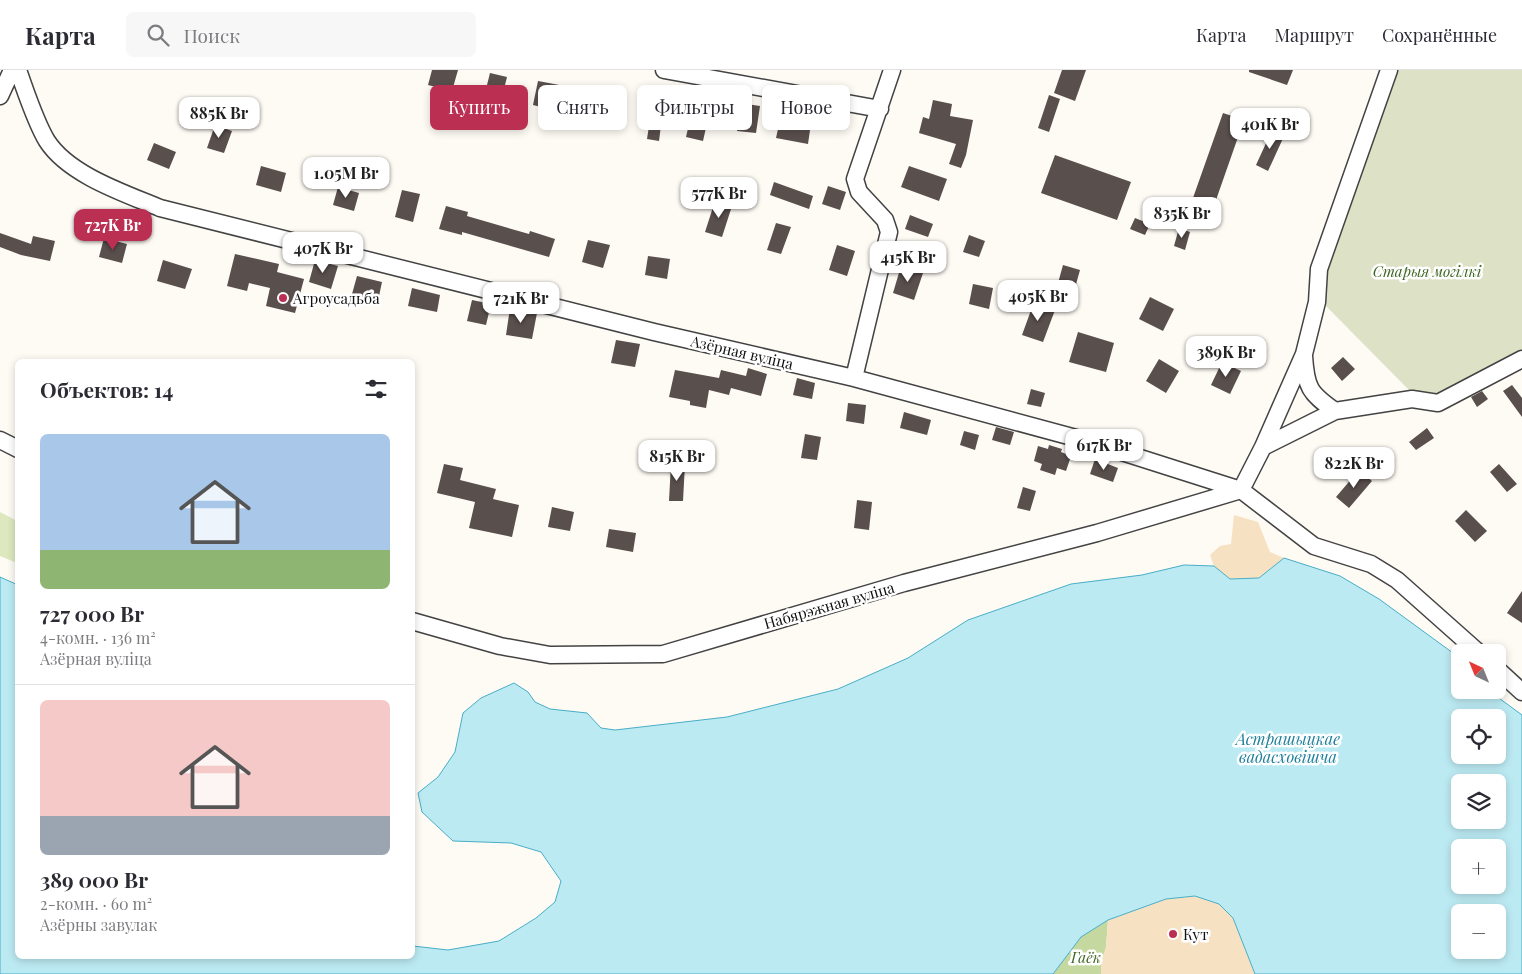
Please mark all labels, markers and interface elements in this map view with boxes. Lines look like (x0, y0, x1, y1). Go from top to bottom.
search box (126, 12, 476, 57)
text: Карта (25, 19, 96, 51)
icon: search (144, 21, 172, 49)
text: Поиск (184, 22, 240, 48)
text: Карта (1196, 23, 1246, 47)
text: Маршрут (1274, 23, 1354, 47)
text: Сохранённые (1382, 23, 1497, 47)
chip: Купить (430, 85, 528, 130)
chip: Снять (538, 85, 627, 130)
chip: Фильтры (637, 85, 752, 130)
chip: Новое (762, 85, 850, 130)
pin: 885K Br (173, 97, 265, 139)
text: 885K Br (190, 102, 248, 123)
pin: 401K Br (1224, 108, 1316, 150)
text: 401K Br (1241, 113, 1299, 134)
pin: 1.05M Br (294, 156, 398, 199)
text: 1.05M Br (314, 162, 378, 183)
pin: 577K Br (673, 176, 765, 219)
text: 577K Br (691, 182, 747, 203)
pin: 835K Br (1136, 196, 1228, 239)
text: 835K Br (1153, 202, 1211, 223)
pin: 727K Br (67, 208, 159, 251)
text: 727K Br (85, 214, 141, 235)
pin: 407K Br (277, 232, 369, 274)
text: 407K Br (293, 237, 353, 258)
pin: 415K Br (862, 240, 954, 283)
text: 415K Br (881, 246, 935, 267)
park label: Старыя могілкі (1373, 261, 1482, 281)
pin: 405K Br (992, 280, 1084, 322)
pin: 721K Br (475, 282, 567, 324)
text: 405K Br (1008, 285, 1068, 306)
text: 721K Br (494, 287, 548, 308)
place label: Агроусадьба (292, 288, 380, 308)
marker: Агроусадьба (277, 292, 289, 304)
street label: Азёрная вуліца (688, 330, 796, 374)
pin: 389K Br (1180, 336, 1272, 378)
text: 389K Br (1197, 341, 1255, 362)
text: Объектов: 14 (40, 375, 173, 403)
icon: filters (362, 375, 390, 403)
pin: 617K Br (1058, 428, 1150, 471)
text: 617K Br (1076, 434, 1132, 455)
pin: 815K Br (631, 440, 723, 482)
text: 815K Br (649, 445, 705, 466)
pin: 822K Br (1308, 446, 1400, 489)
text: 822K Br (1325, 452, 1383, 473)
icon: home (170, 467, 260, 557)
street label: Набярэжная вуліца (761, 577, 897, 633)
text: 727 000 Br (40, 599, 144, 627)
text: 4-комн. · 136 m² (40, 627, 156, 648)
north arrow (1451, 644, 1506, 699)
map controls (1451, 644, 1506, 959)
text: Азёрная вуліца (40, 648, 152, 669)
button: locate (1451, 709, 1506, 764)
water label: Астрашыцкае вадасховішча (1234, 728, 1340, 767)
icon: home (170, 732, 260, 822)
button: layers (1451, 774, 1506, 829)
button: + (1451, 839, 1506, 894)
text: 389 000 Br (40, 865, 148, 893)
text: 2-комн. · 60 m² (40, 893, 152, 914)
button: − (1451, 904, 1506, 959)
text: Азёрны завулак (40, 914, 157, 935)
place label: Кут (1183, 924, 1208, 944)
marker: Кут (1167, 928, 1179, 940)
park label: Гаёк (1070, 947, 1101, 967)

